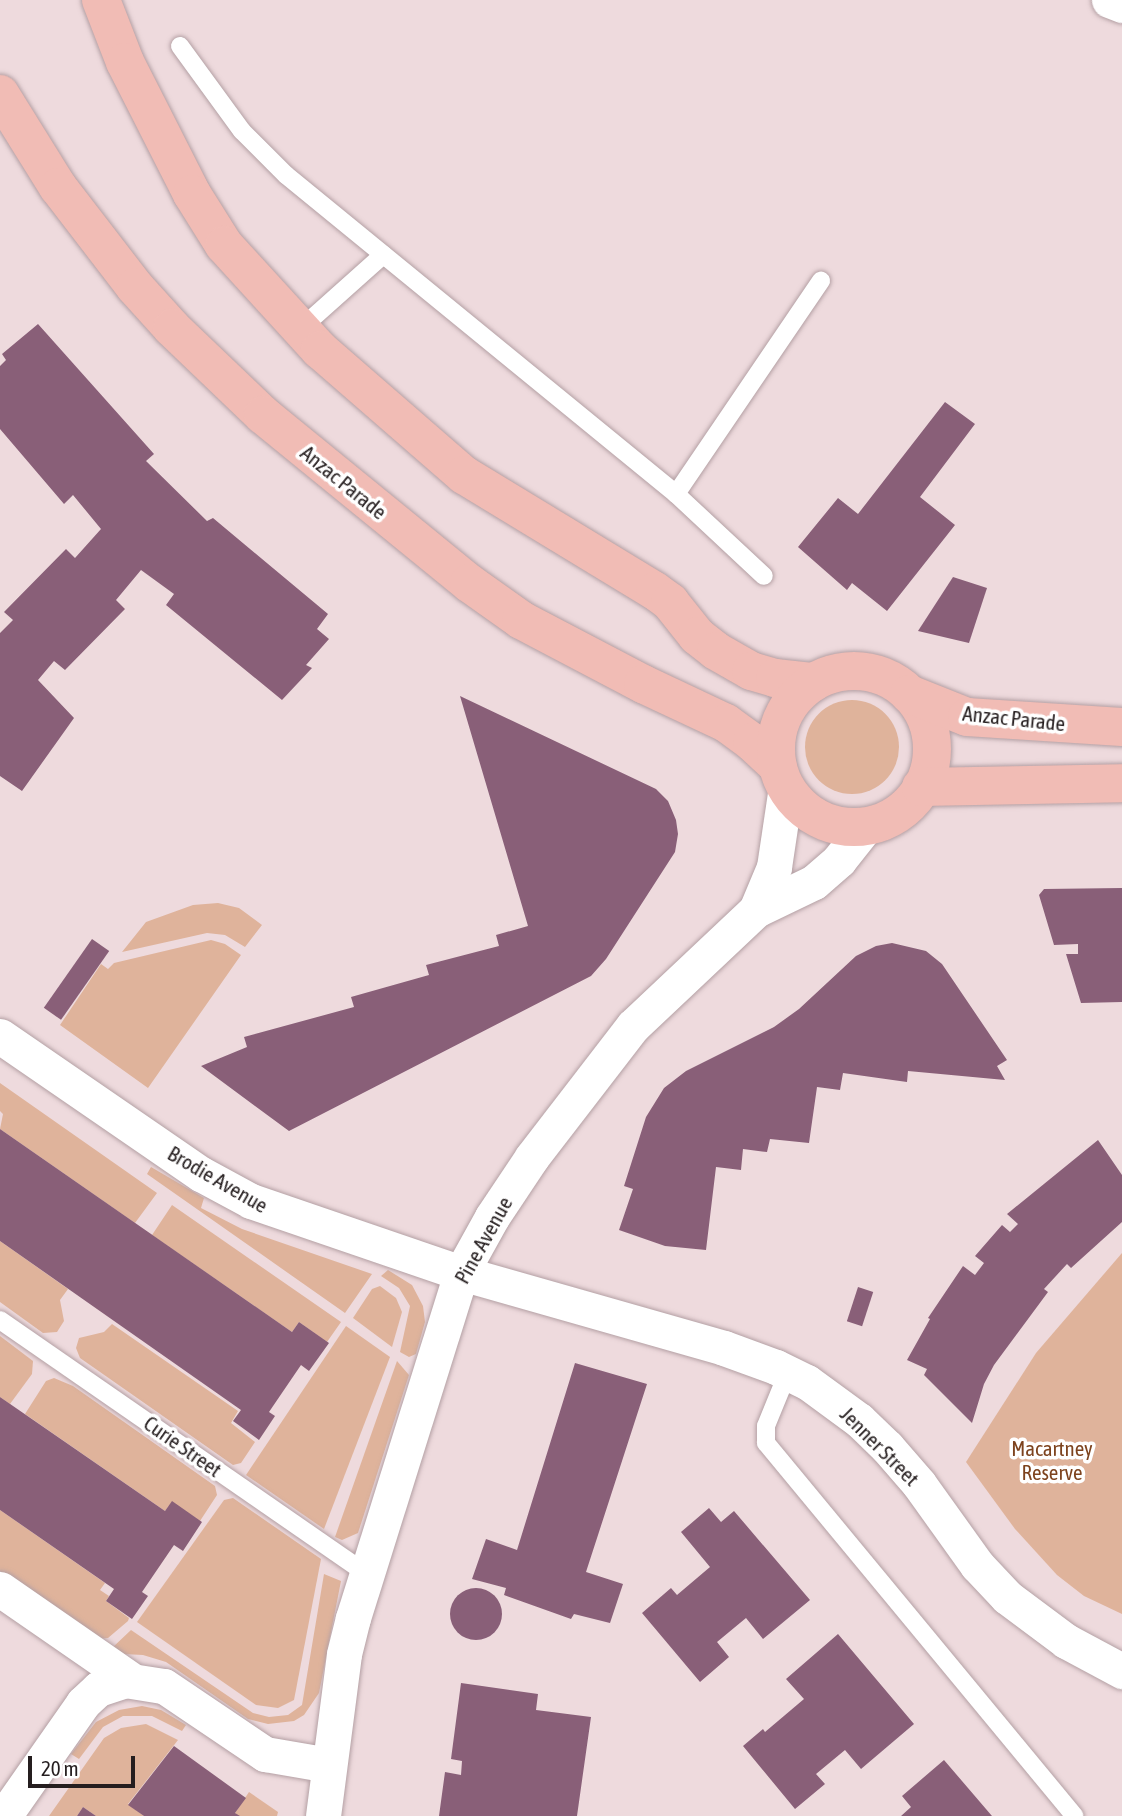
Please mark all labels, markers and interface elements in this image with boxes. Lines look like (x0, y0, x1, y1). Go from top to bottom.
street label: Anzac Parade (296, 440, 392, 524)
street label: Anzac Parade (961, 700, 1067, 736)
street label: Brodie Avenue (163, 1140, 273, 1218)
street label: Pine Avenue (449, 1192, 517, 1288)
street label: Jenner Street (835, 1401, 925, 1491)
street label: Curie Street (139, 1410, 227, 1482)
park label: Macartney Reserve (1011, 1435, 1093, 1485)
scale bar (32, 1742, 138, 1786)
text: 20 m (41, 1756, 79, 1780)

